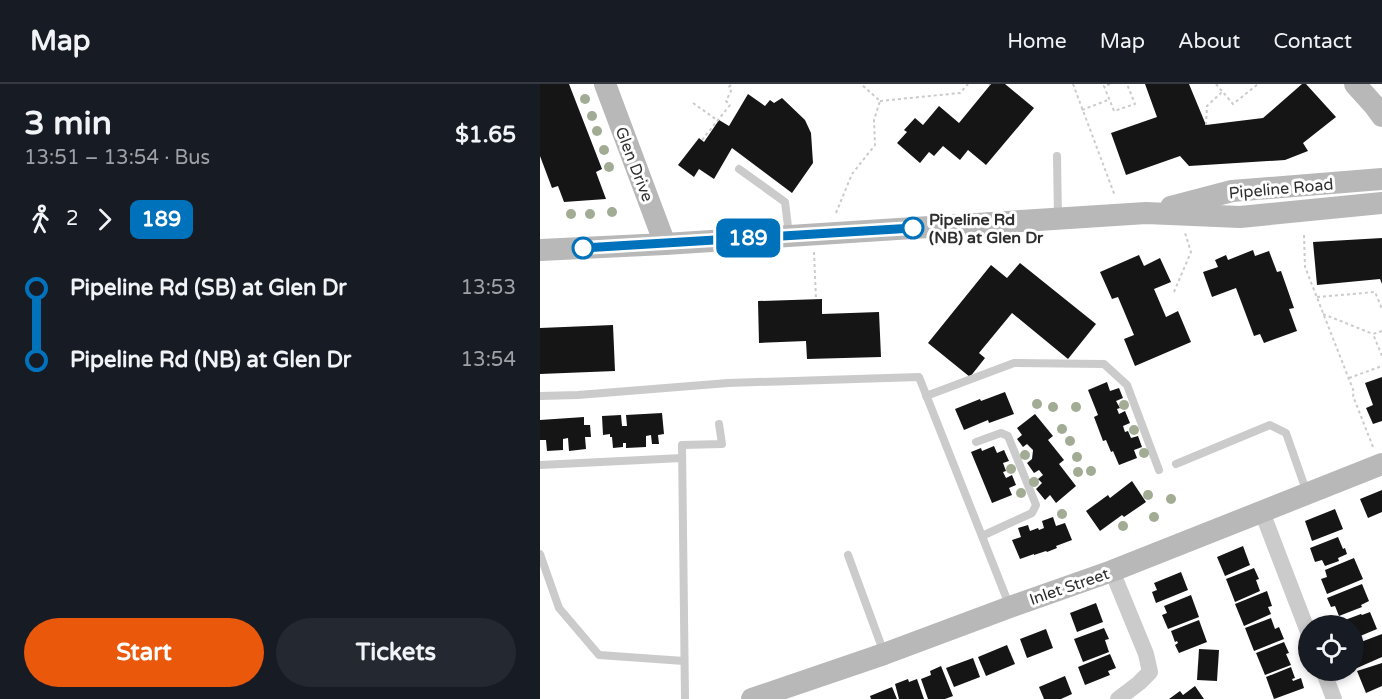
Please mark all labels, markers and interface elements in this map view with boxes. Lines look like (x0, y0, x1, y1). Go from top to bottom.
text: Map (30, 24, 90, 58)
text: Home (1007, 29, 1067, 54)
text: Map (1100, 29, 1145, 54)
text: About (1178, 29, 1240, 54)
text: Contact (1273, 29, 1352, 54)
text: 3 min (24, 104, 112, 143)
text: $1.65 (455, 122, 516, 148)
street label: Glen Drive (611, 124, 657, 205)
text: 13:51 – 13:54 · Bus (24, 146, 210, 170)
street label: Pipeline Road (1228, 174, 1334, 204)
icon: walk (24, 203, 57, 236)
icon: forward (88, 203, 121, 236)
text: 2 (66, 207, 79, 231)
text: 189 (142, 207, 181, 232)
place label: Pipeline Rd (NB) at Glen Dr (929, 210, 1044, 248)
marker: Pipeline Rd (NB) at Glen Dr (902, 217, 924, 239)
line badge: 189 (714, 218, 782, 258)
text: 189 (728, 226, 768, 251)
unlabelled marker (572, 237, 594, 259)
text: Pipeline Rd (SB) at Glen Dr (70, 275, 347, 301)
text: 13:53 (461, 276, 516, 300)
text: Pipeline Rd (NB) at Glen Dr (70, 347, 351, 373)
text: 13:54 (461, 348, 516, 372)
street label: Inlet Street (1027, 564, 1112, 610)
map controls (1298, 615, 1364, 681)
button: locate (1298, 615, 1364, 681)
button: Start (24, 618, 264, 687)
button: Tickets (276, 618, 516, 687)

